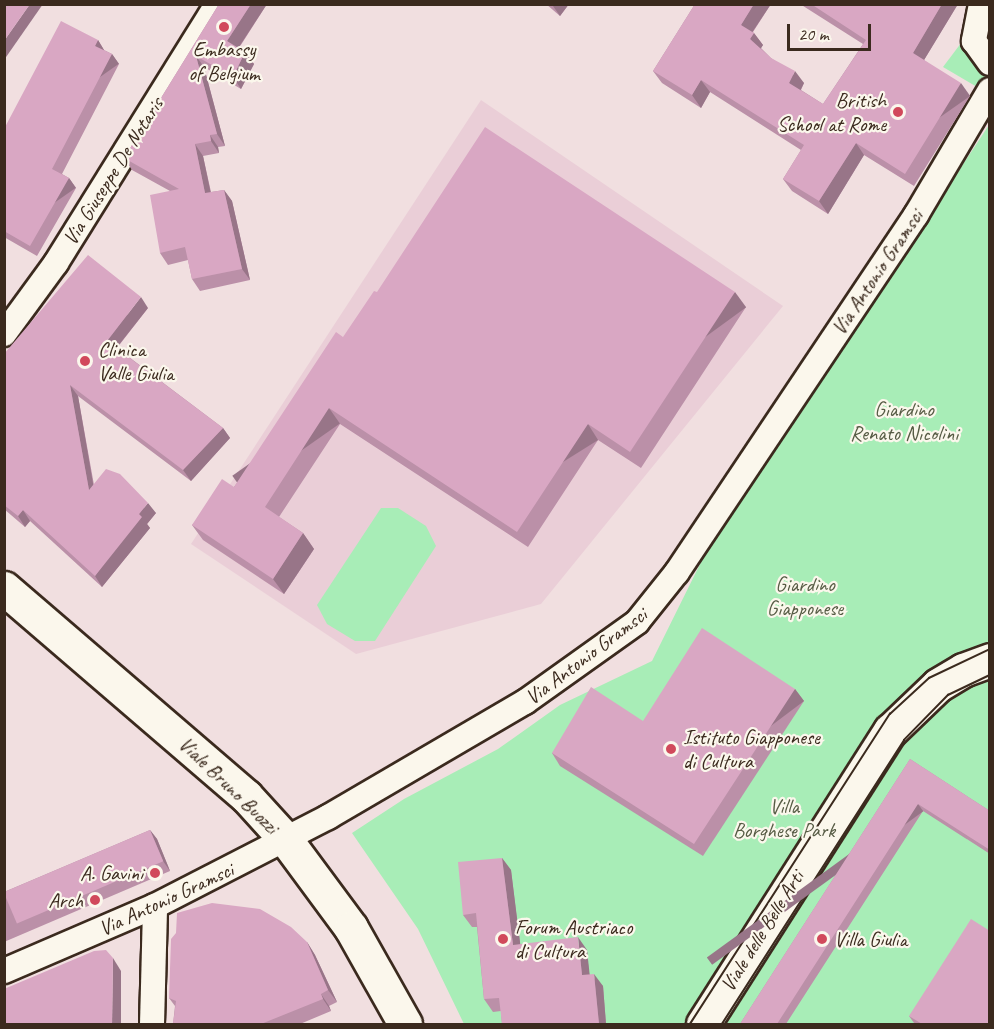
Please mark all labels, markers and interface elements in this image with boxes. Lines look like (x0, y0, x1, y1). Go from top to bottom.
scale bar (790, 12, 874, 50)
marker: Embassy of Belgium (217, 20, 231, 34)
text: 20 m (798, 23, 829, 45)
place label: Embassy of Belgium (188, 36, 260, 86)
place label: British School at Rome (777, 87, 886, 137)
street label: Via Giuseppe De Notaris (57, 92, 169, 250)
marker: British School at Rome (891, 105, 905, 119)
street label: Via Antonio Gramsci (826, 204, 928, 340)
place label: Clinica Valle Giulia (98, 336, 174, 386)
marker: Clinica Valle Giulia (76, 352, 94, 370)
park label: Giardino Renato Nicolini (850, 396, 958, 446)
park label: Giardino Giapponese (767, 571, 843, 621)
street label: Via Antonio Gramsci (520, 602, 652, 710)
place label: Istituto Giapponese di Cultura (683, 724, 820, 774)
street label: Viale Bruno Buozzi (174, 731, 284, 839)
marker: Istituto Giapponese di Cultura (664, 742, 678, 756)
park label: Villa Borghese Park (733, 793, 835, 843)
street label: Via Antonio Gramsci (95, 857, 237, 941)
place label: A. Gavini (80, 860, 143, 886)
marker: A. Gavini (148, 866, 162, 880)
street label: Viale delle Belle Arti (715, 866, 809, 996)
place label: Arch (48, 887, 83, 913)
marker: Arch (88, 893, 102, 907)
place label: Forum Austriaco di Cultura (515, 914, 632, 964)
place label: Villa Giulia (834, 926, 908, 952)
marker: Forum Austriaco di Cultura (496, 932, 510, 946)
marker: Villa Giulia (815, 932, 829, 946)

